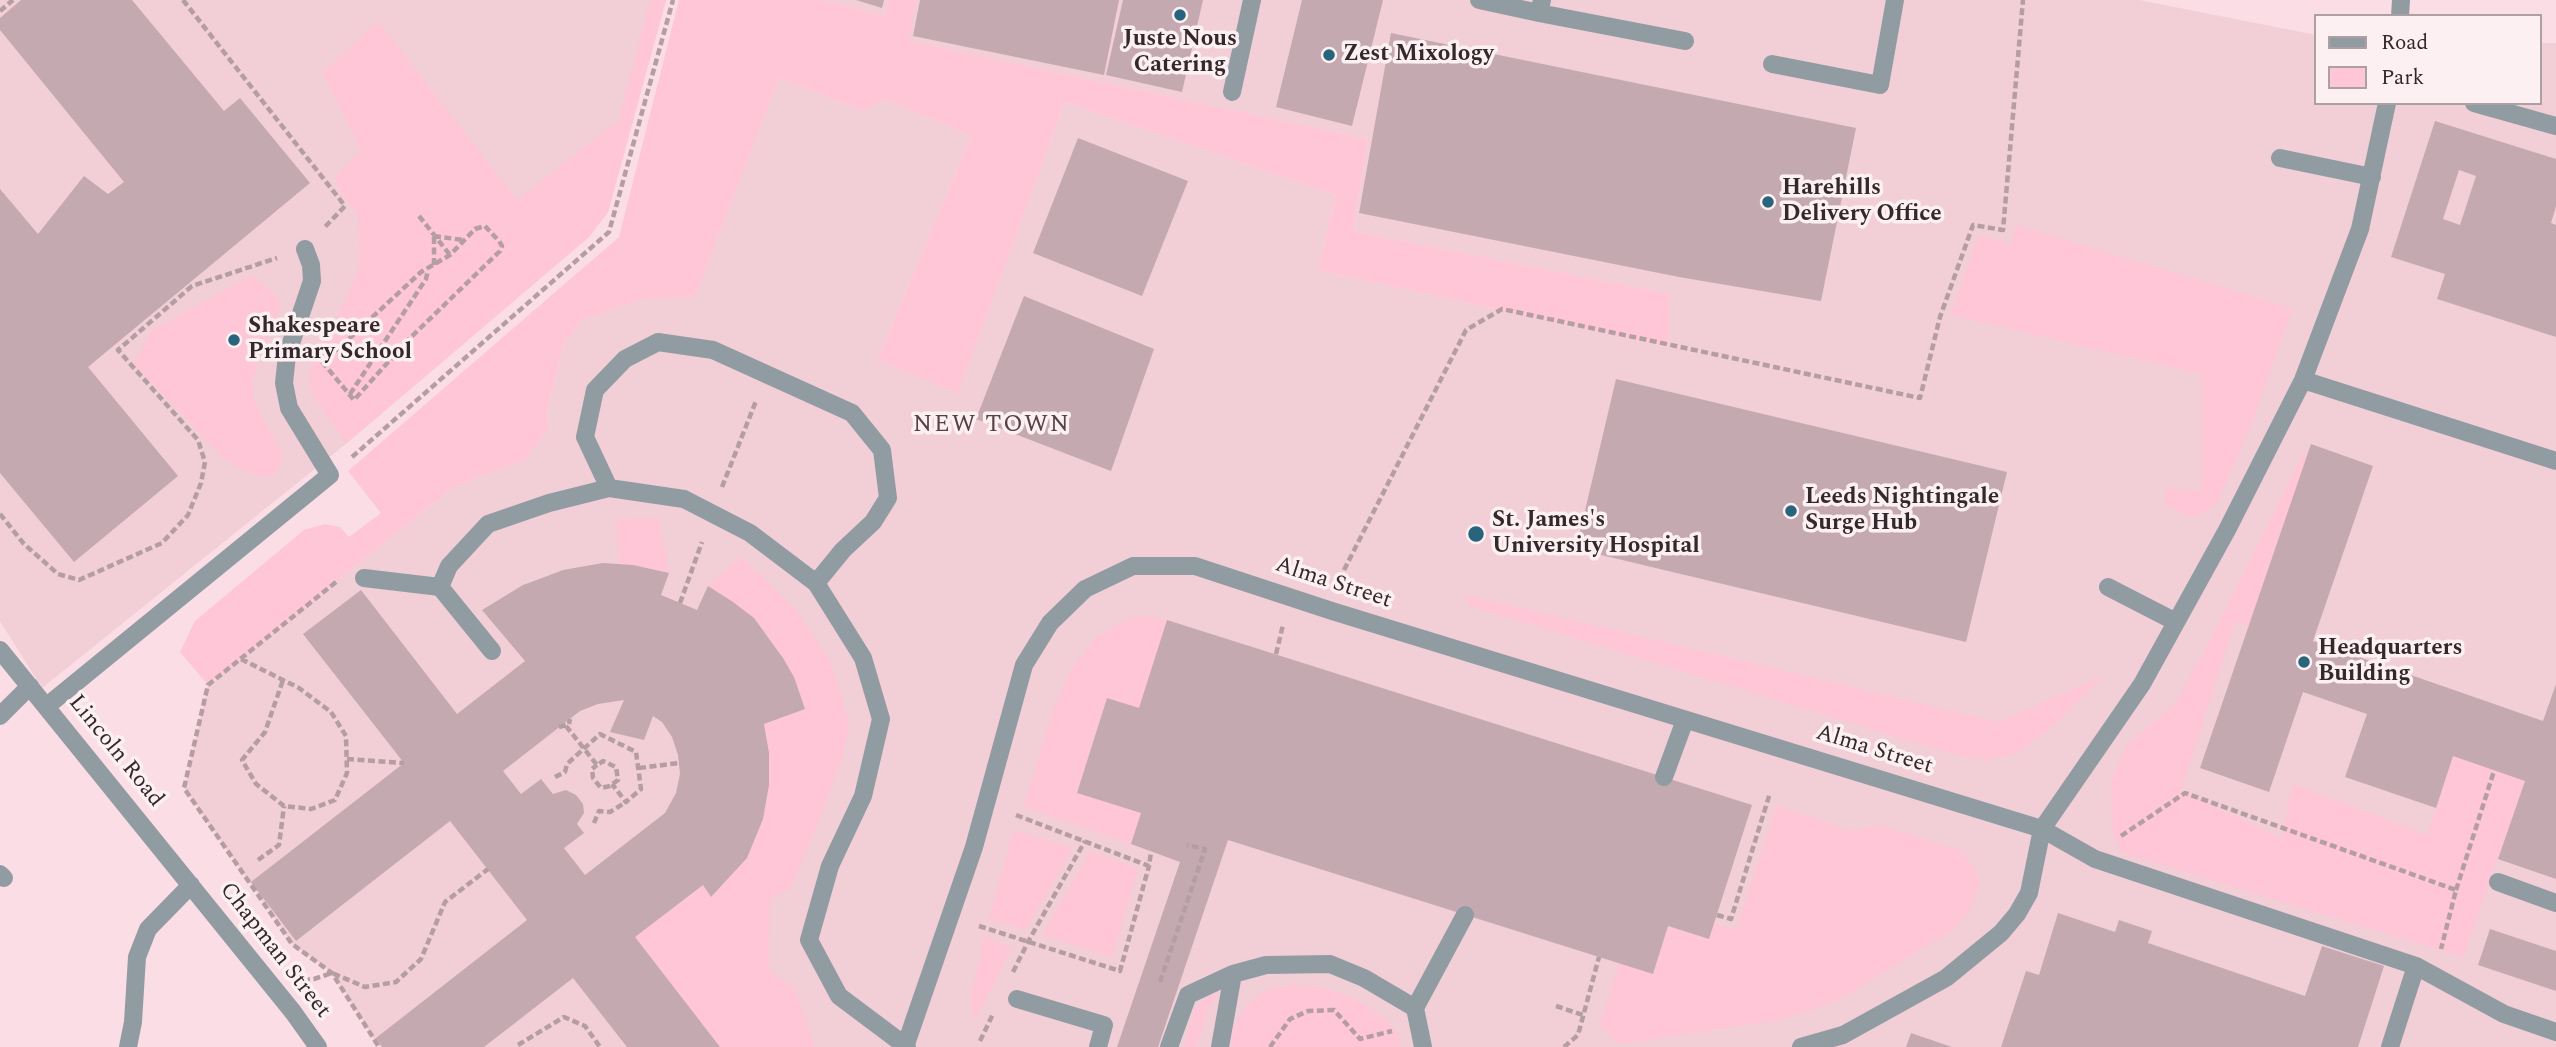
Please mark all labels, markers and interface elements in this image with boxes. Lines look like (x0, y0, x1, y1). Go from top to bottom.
marker: Juste Nous Catering (1172, 7, 1188, 23)
legend (2314, 14, 2542, 105)
place label: Juste Nous Catering (1123, 26, 1237, 80)
text: Road (2381, 27, 2428, 59)
place label: Zest Mixology (1343, 41, 1494, 69)
marker: Zest Mixology (1321, 47, 1337, 63)
text: Park (2381, 62, 2424, 94)
place label: Harehills Delivery Office (1782, 175, 1942, 229)
marker: Harehills Delivery Office (1760, 194, 1776, 210)
place label: Shakespeare Primary School (248, 313, 412, 367)
marker: Shakespeare Primary School (226, 332, 242, 348)
district label: NEW TOWN (914, 412, 1070, 440)
place label: Leeds Nightingale Surge Hub (1805, 484, 1999, 538)
marker: Leeds Nightingale Surge Hub (1783, 503, 1799, 519)
place label: St. James's University Hospital (1492, 507, 1700, 561)
marker: St. James's University Hospital (1466, 524, 1486, 544)
street label: Alma Street (1271, 552, 1395, 616)
place label: Headquarters Building (2318, 635, 2462, 689)
marker: Headquarters Building (2296, 654, 2312, 670)
street label: Lincoln Road (61, 690, 169, 814)
street label: Alma Street (1812, 720, 1936, 782)
street label: Chapman Street (212, 878, 336, 1024)

